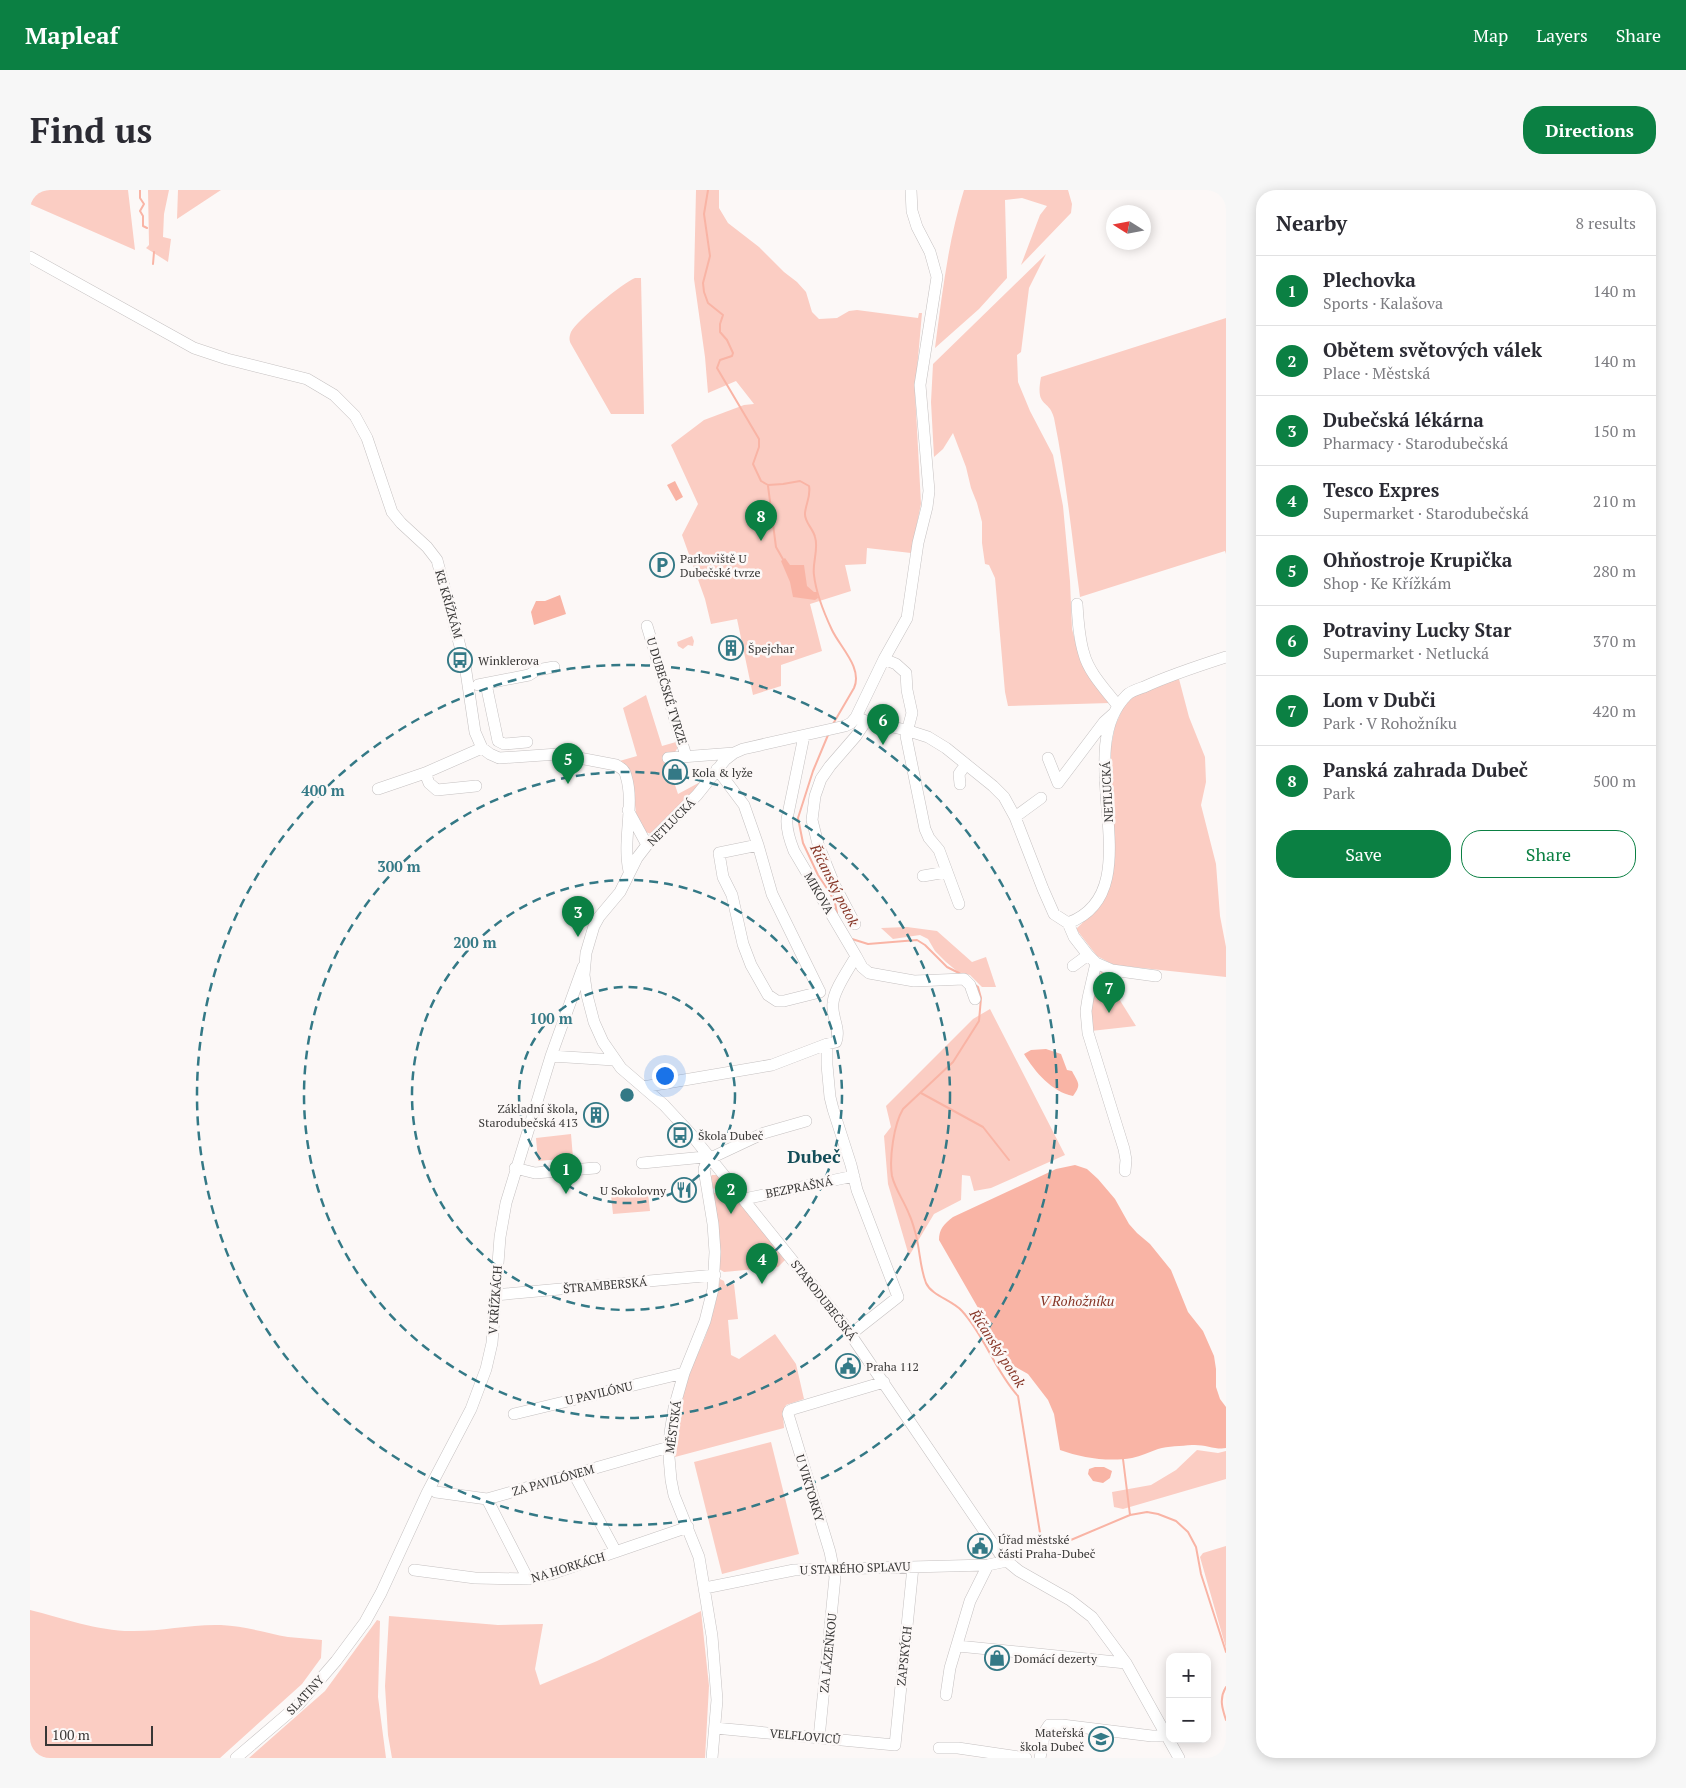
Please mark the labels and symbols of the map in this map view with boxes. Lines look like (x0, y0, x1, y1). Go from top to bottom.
north arrow (1106, 205, 1151, 250)
pin: 8 (745, 500, 777, 541)
place label: Parkoviště U Dubečské tvrze (680, 551, 761, 580)
parking icon: Parkoviště U Dubečské tvrze (649, 552, 675, 578)
street label: KE KŘÍŽKÁM (432, 568, 466, 641)
building icon: Špejchar (718, 635, 744, 661)
street label: U DUBEČSKÉ TVRZE (644, 636, 690, 746)
place label: Špejchar (748, 641, 794, 656)
bus stop icon: Winklerova (447, 647, 473, 673)
place label: Winklerova (478, 653, 539, 668)
pin: 6 (867, 704, 899, 745)
pin: 5 (552, 743, 584, 784)
shop icon: Kola & lyže (662, 759, 688, 785)
street label: NETLUCKÁ (1098, 760, 1116, 823)
place label: Kola & lyže (692, 765, 753, 780)
text: 400 m (301, 780, 345, 800)
street label: NETLUCKÁ (644, 794, 699, 849)
water label: Říčanský potok (806, 840, 864, 929)
text: 300 m (377, 856, 421, 876)
street label: MIKOVA (801, 870, 837, 917)
pin: 3 (562, 896, 594, 937)
text: 200 m (453, 932, 497, 952)
pin: 7 (1093, 972, 1125, 1013)
text: 100 m (529, 1008, 573, 1028)
your location (652, 1063, 678, 1089)
centre of rings (618, 1086, 636, 1104)
place label: Základní škola, Starodubečská 413 (479, 1101, 578, 1130)
building icon: Základní škola, Starodubečská 413 (583, 1102, 609, 1128)
bus stop icon: Škola Dubeč (667, 1122, 693, 1148)
place label: Škola Dubeč (698, 1128, 764, 1143)
district label: Dubeč (787, 1144, 841, 1168)
pin: 1 (550, 1153, 582, 1194)
pin: 2 (715, 1173, 747, 1214)
street label: BEZPRAŠNÁ (764, 1173, 835, 1201)
restaurant icon: U Sokolovny (671, 1177, 697, 1203)
place label: U Sokolovny (600, 1183, 667, 1198)
pin: 4 (746, 1243, 778, 1284)
street label: STARODUBEČSKÁ (788, 1257, 861, 1344)
street label: V KŘÍŽKÁCH (485, 1265, 505, 1335)
street label: ŠTRAMBERSKÁ (562, 1274, 648, 1296)
water label: V Rohožníku (1040, 1291, 1114, 1310)
water label: Říčanský potok (965, 1304, 1030, 1391)
public building icon: Praha 112 (835, 1353, 861, 1379)
place label: Praha 112 (866, 1359, 919, 1374)
street label: U PAVILÓNU (564, 1378, 634, 1408)
street label: MĚSTSKÁ (662, 1399, 684, 1454)
street label: U VIKTORKY (793, 1452, 827, 1524)
street label: ZA PAVILÓNEM (510, 1461, 596, 1499)
place label: Úřad městské části Praha-Dubeč (998, 1532, 1096, 1561)
public building icon: Úřad městské části Praha-Dubeč (967, 1533, 993, 1559)
street label: NA HORKÁCH (529, 1549, 607, 1585)
street label: U STARÉHO SPLAVU (799, 1559, 911, 1577)
street label: ZA LÁZEŇKOU (816, 1612, 840, 1694)
street label: ZAPSKÝCH (893, 1625, 915, 1687)
shop icon: Domácí dezerty (984, 1645, 1010, 1671)
place label: Domácí dezerty (1014, 1651, 1098, 1666)
street label: SLATINY (283, 1672, 327, 1718)
scale bar (45, 1723, 152, 1746)
street label: VELFLOVICŮ (769, 1725, 841, 1747)
place label: Mateřská škola Dubeč (1020, 1725, 1084, 1754)
school or university icon: Mateřská škola Dubeč (1088, 1726, 1114, 1752)

